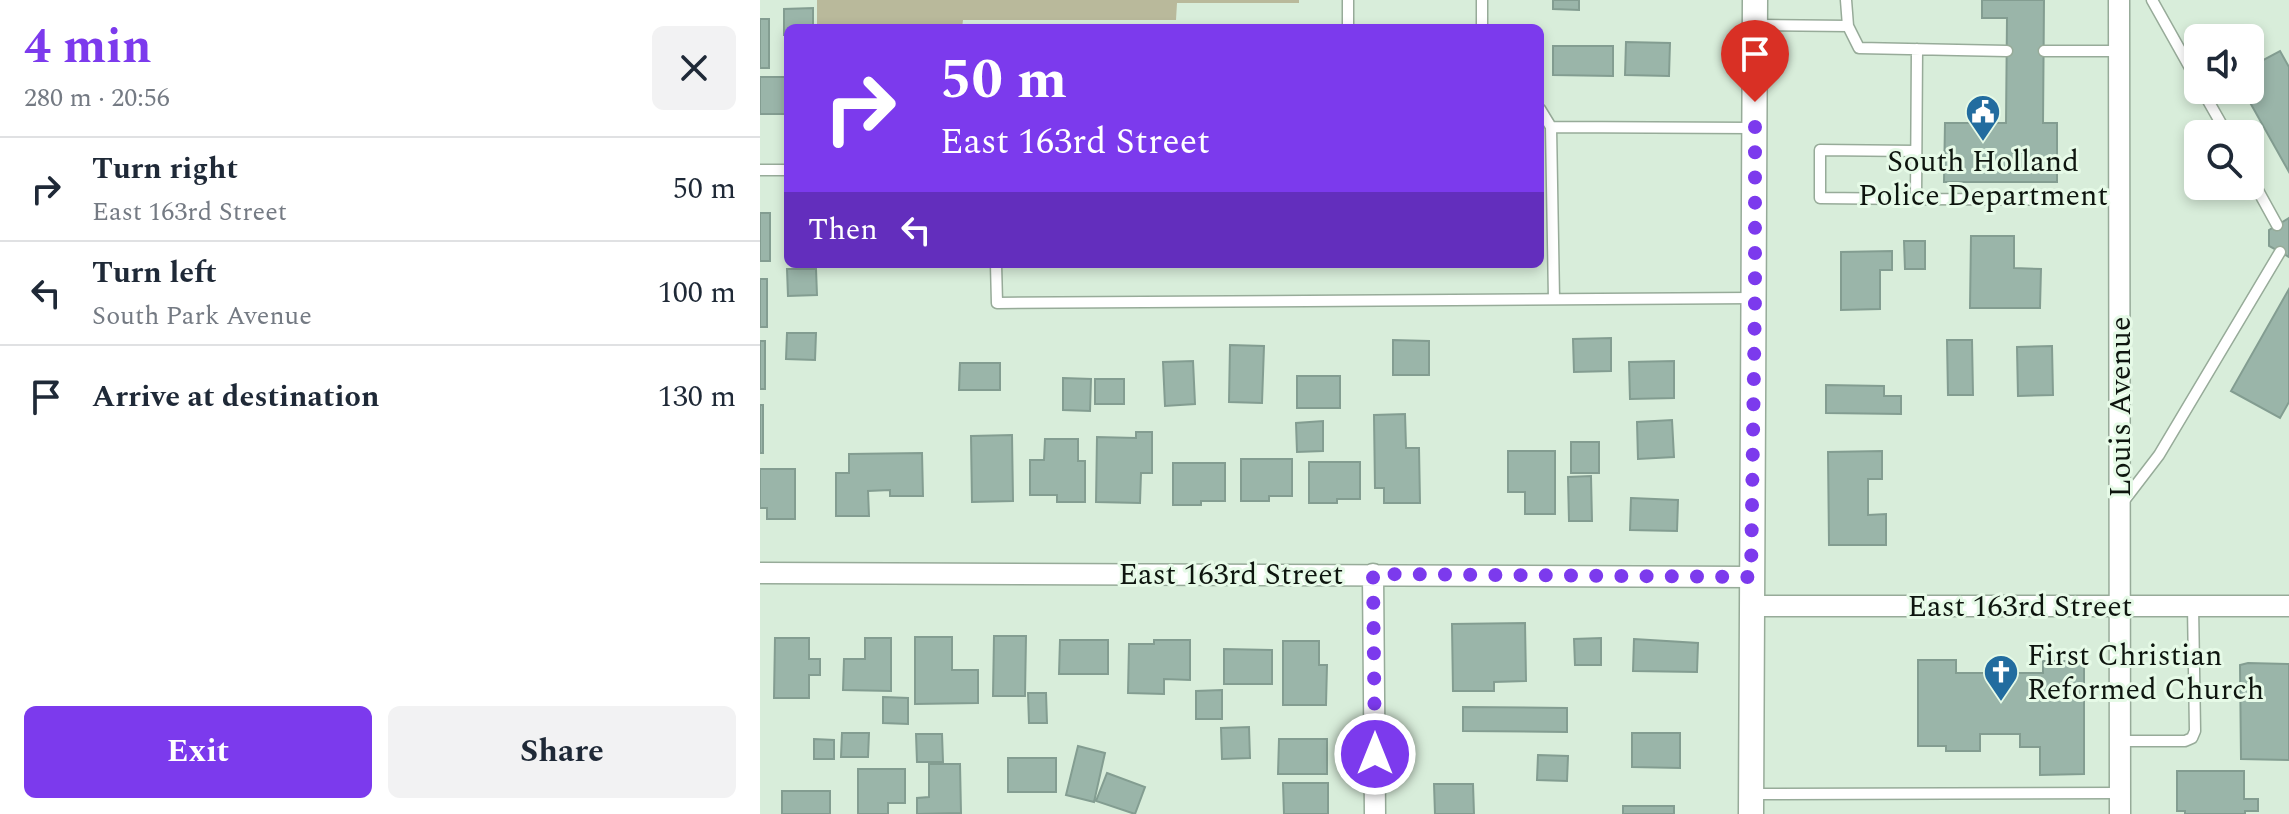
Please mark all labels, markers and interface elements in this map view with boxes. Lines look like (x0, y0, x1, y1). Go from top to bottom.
text: 4 min (24, 11, 152, 84)
pin (1721, 20, 1789, 102)
map controls (2184, 24, 2264, 200)
button: sound (2184, 24, 2264, 104)
button: close (652, 26, 736, 110)
icon: arrive (1733, 32, 1777, 76)
text: 50 m (940, 38, 1067, 123)
icon: right (808, 56, 912, 160)
text: 280 m · 20:56 (24, 78, 170, 118)
public building icon: South Holland Police Department (1964, 93, 2002, 143)
text: East 163rd Street (940, 115, 1210, 170)
button: search (2184, 120, 2264, 200)
place label: South Holland Police Department (1858, 139, 2108, 219)
text: Turn right (92, 146, 238, 192)
text: 50 m (673, 166, 736, 212)
icon: right (24, 167, 68, 211)
text: East 163rd Street (92, 192, 287, 232)
text: Then (808, 207, 878, 253)
icon: left (894, 208, 938, 252)
text: Turn left (92, 250, 217, 296)
text: 100 m (658, 270, 736, 316)
icon: left (24, 271, 68, 315)
text: South Park Avenue (92, 296, 312, 336)
street label: Louis Avenue (2098, 317, 2144, 497)
text: Arrive at destination (92, 374, 379, 420)
text: 130 m (658, 374, 736, 420)
icon: arrive (24, 375, 68, 419)
street label: East 163rd Street (1119, 552, 1343, 598)
street label: East 163rd Street (1908, 584, 2132, 630)
place label: First Christian Reformed Church (2027, 633, 2264, 713)
church icon: First Christian Reformed Church (1982, 653, 2020, 703)
button: Exit (24, 706, 372, 798)
button: Share (388, 706, 736, 798)
position arrow (1333, 712, 1417, 796)

